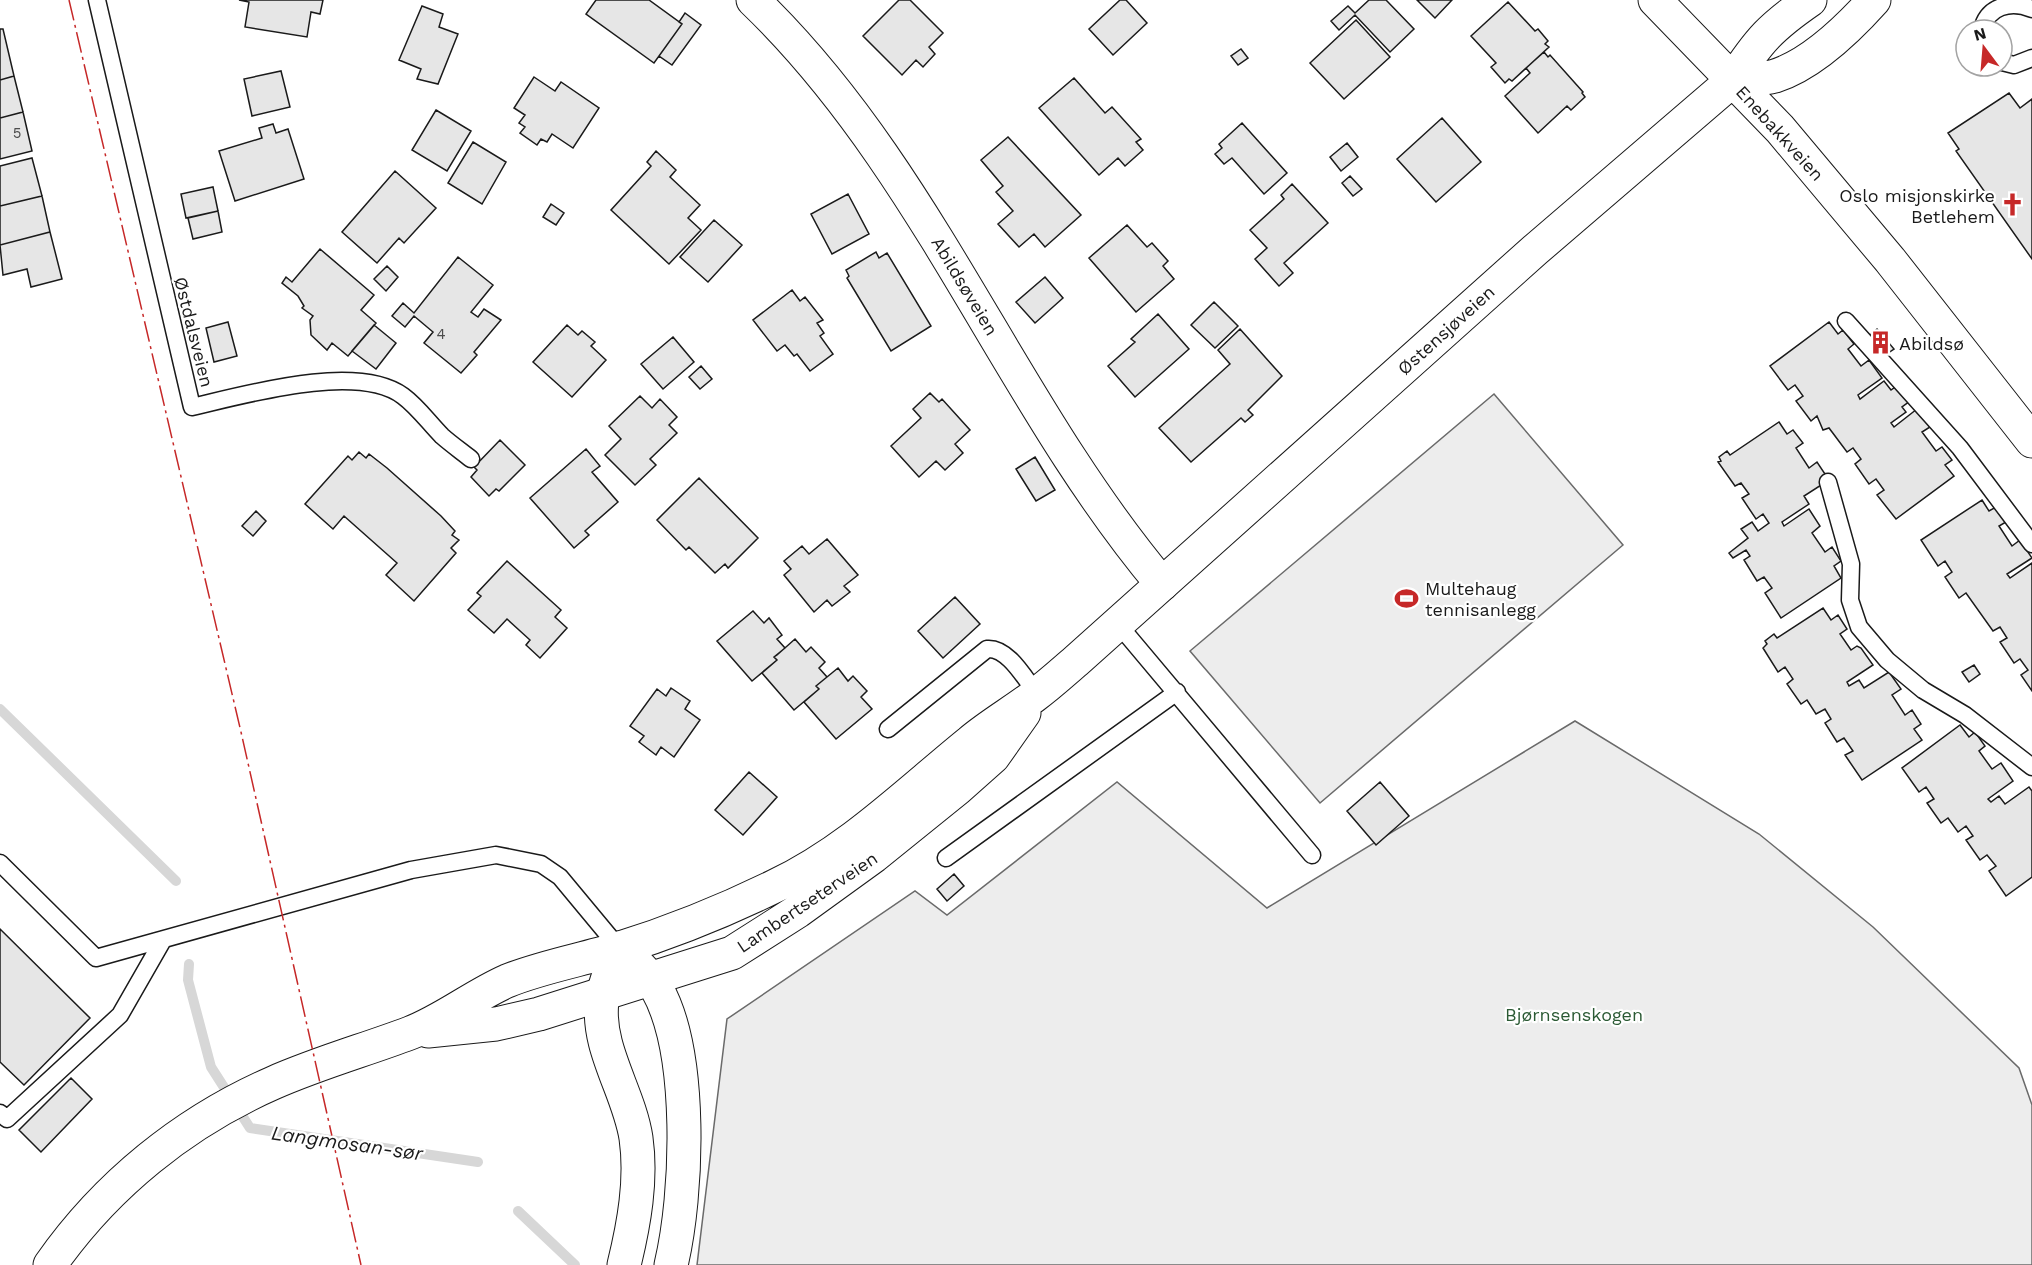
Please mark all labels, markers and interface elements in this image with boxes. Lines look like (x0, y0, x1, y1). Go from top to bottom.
north arrow (1954, 18, 2014, 78)
text: N (1972, 23, 1988, 45)
street label: Enebakkveien (1732, 81, 1828, 185)
house number: 5 (13, 124, 21, 142)
place label: Oslo misjonskirke Betlehem (1839, 185, 1995, 227)
church icon: Oslo misjonskirke Betlehem (2000, 192, 2026, 218)
street label: Abildsøveien (927, 233, 1003, 339)
street label: Østdalsveien (170, 275, 218, 389)
street label: Østensjøveien (1393, 281, 1499, 379)
house number: 4 (436, 325, 446, 343)
building icon: Abildsø (1868, 330, 1894, 356)
place label: Abildsø (1899, 333, 1964, 354)
place label: Multehaug tennisanlegg (1425, 578, 1536, 620)
sports icon: Multehaug tennisanlegg (1394, 585, 1420, 611)
street label: Lambertseterveien (733, 847, 881, 957)
park label: Bjørnsenskogen (1505, 1004, 1643, 1025)
water label: Langmosan-sør (270, 1120, 425, 1166)

